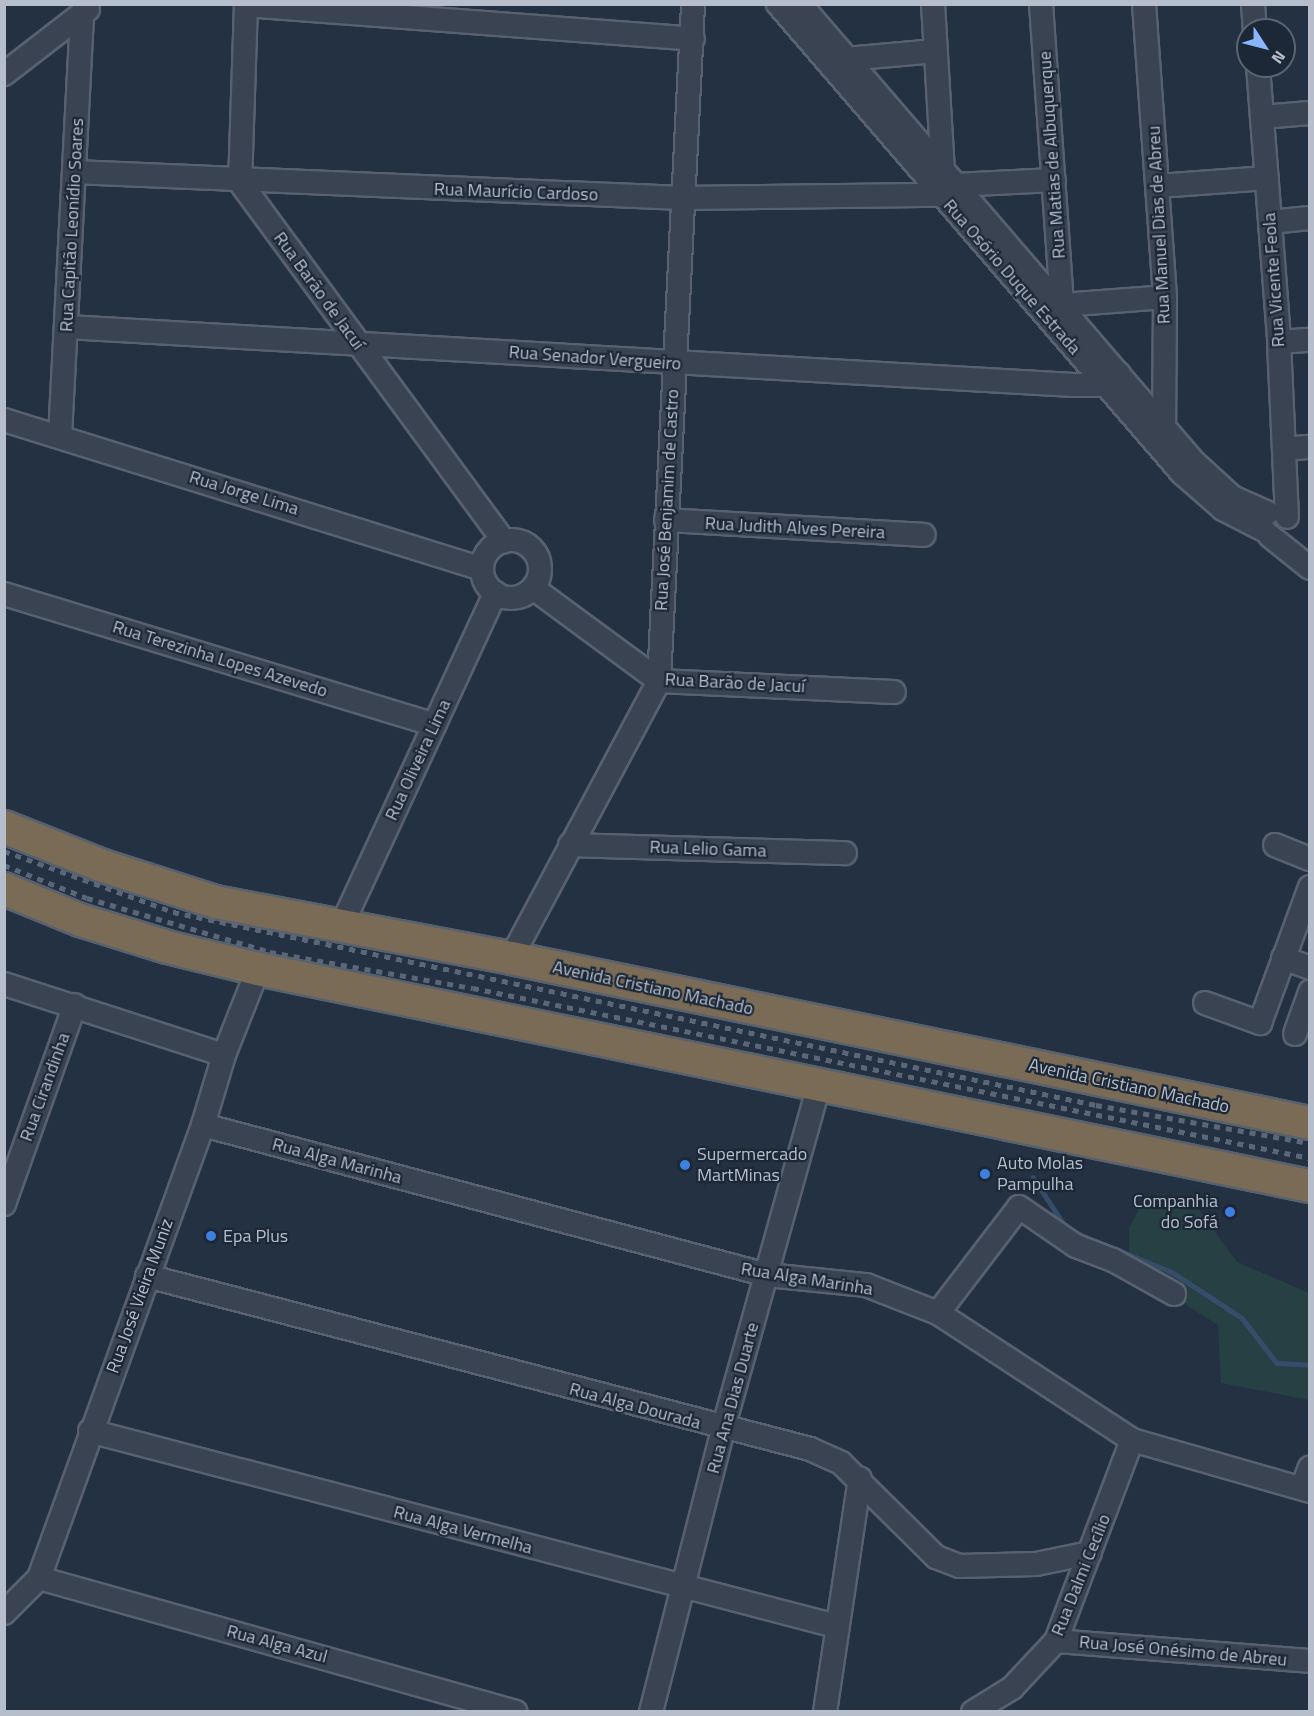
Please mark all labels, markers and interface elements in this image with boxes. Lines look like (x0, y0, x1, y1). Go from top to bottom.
north arrow (1236, 18, 1296, 78)
text: N (1266, 46, 1292, 69)
street label: Rua Matias de Albuquerque (1034, 50, 1070, 260)
street label: Rua Capitão Leonídio Soares (56, 118, 88, 332)
street label: Rua Manuel Dias de Abreu (1143, 125, 1175, 325)
street label: Rua Maurício Cardoso (433, 178, 599, 206)
street label: Rua Osório Duque Estrada (939, 195, 1085, 359)
street label: Rua Vicente Feola (1259, 212, 1289, 348)
street label: Rua Barão de Jacuí (269, 228, 369, 354)
street label: Rua Senador Vergueiro (508, 341, 682, 375)
street label: Rua José Benjamim de Castro (650, 389, 684, 611)
street label: Rua Jorge Lima (187, 466, 301, 520)
street label: Rua Judith Alves Pereira (704, 512, 886, 544)
street label: Rua Terezinha Lopes Azevedo (110, 616, 330, 702)
street label: Rua Barão de Jacuí (664, 669, 806, 697)
street label: Rua Oliveira Lima (381, 696, 455, 824)
street label: Rua Lelio Gama (649, 836, 767, 862)
street label: Avenida Cristiano Machado (551, 956, 755, 1020)
street label: Rua Cirandinha (15, 1030, 75, 1144)
street label: Avenida Cristiano Machado (1027, 1054, 1231, 1118)
street label: Rua Alga Marinha (270, 1133, 404, 1189)
place label: Supermercado MartMinas (697, 1144, 807, 1186)
place label: Auto Molas Pampulha (997, 1153, 1083, 1196)
marker: Supermercado MartMinas (678, 1158, 692, 1172)
marker: Auto Molas Pampulha (978, 1167, 992, 1181)
place label: Companhia do Sofá (1133, 1191, 1218, 1234)
marker: Companhia do Sofá (1223, 1205, 1237, 1219)
street label: Rua José Vieira Muniz (102, 1216, 178, 1376)
place label: Epa Plus (223, 1225, 288, 1247)
marker: Epa Plus (204, 1229, 218, 1243)
street label: Rua Alga Marinha (739, 1258, 875, 1300)
street label: Rua Ana Dias Duarte (702, 1320, 764, 1476)
street label: Rua Alga Dourada (567, 1378, 703, 1434)
street label: Rua Alga Vermelha (391, 1501, 535, 1559)
street label: Rua Dalmi Cecílio (1047, 1511, 1115, 1639)
street label: Rua Alga Azul (224, 1620, 330, 1668)
street label: Rua José Onésimo de Abreu (1078, 1631, 1288, 1671)

